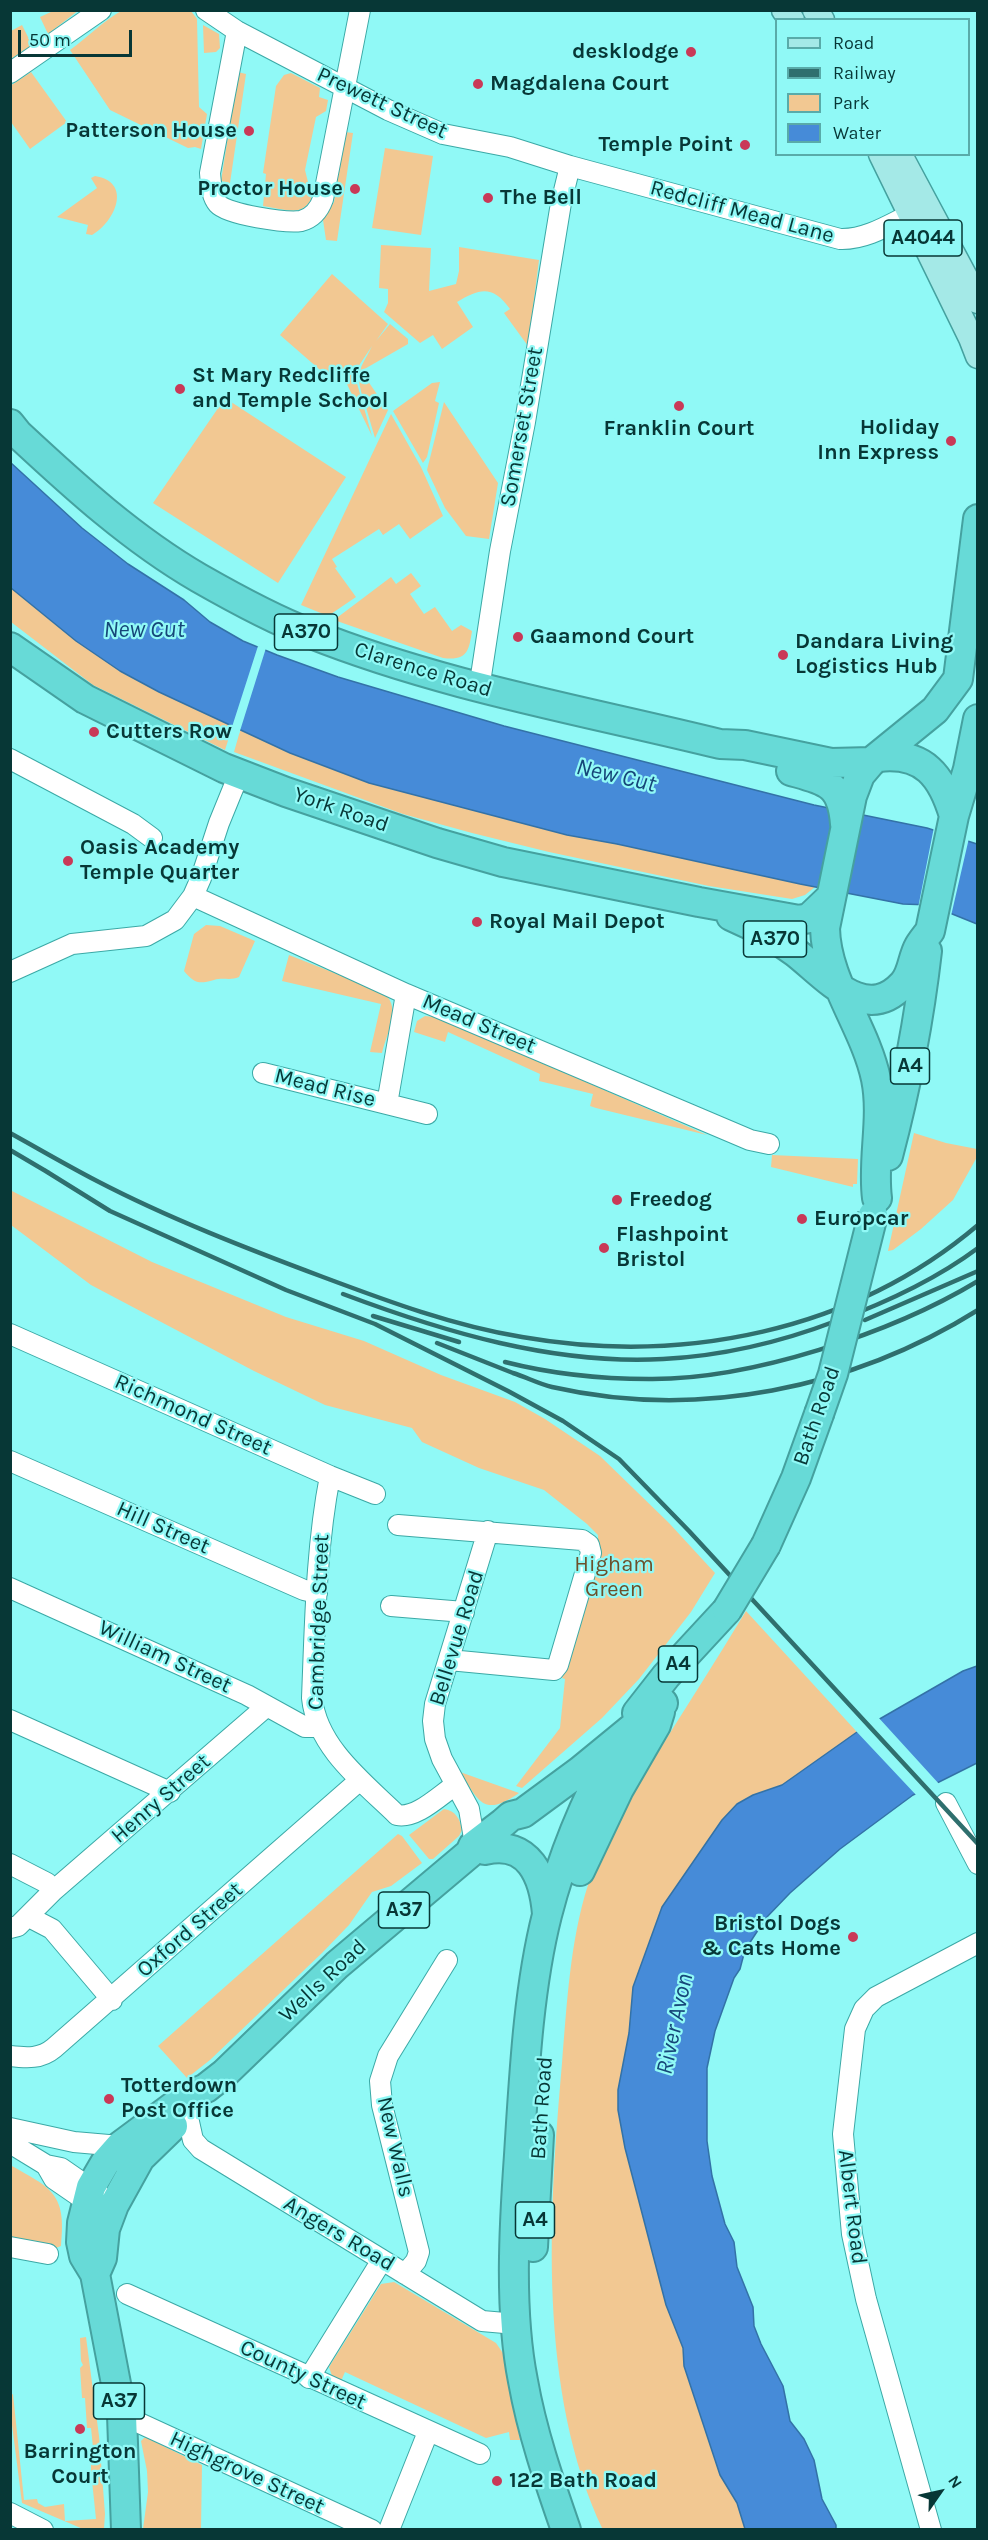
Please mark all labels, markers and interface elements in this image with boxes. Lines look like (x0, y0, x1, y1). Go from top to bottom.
scale bar (21, 18, 135, 56)
legend (775, 18, 970, 156)
text: 50 m (29, 29, 71, 51)
text: Road (833, 32, 874, 54)
place label: desklodge (572, 39, 679, 65)
marker: desklodge (684, 45, 698, 59)
street label: Prewett Street (313, 61, 451, 145)
text: Railway (833, 62, 896, 84)
place label: Magdalena Court (490, 71, 669, 97)
marker: Magdalena Court (471, 77, 485, 91)
text: Park (833, 92, 870, 114)
place label: Patterson House (65, 118, 237, 144)
text: Water (833, 122, 881, 144)
marker: Patterson House (242, 124, 256, 138)
place label: Temple Point (598, 132, 733, 158)
marker: Temple Point (738, 138, 752, 152)
street label: Redcliff Mead Lane (647, 175, 837, 249)
place label: Proctor House (197, 176, 343, 202)
marker: Proctor House (348, 182, 362, 196)
place label: The Bell (500, 185, 582, 211)
marker: The Bell (481, 191, 495, 205)
road number: A4044 (884, 220, 962, 256)
street label: Somerset Street (495, 345, 549, 509)
place label: St Mary Redcliffe and Temple School (192, 363, 388, 414)
marker: St Mary Redcliffe and Temple School (173, 382, 187, 396)
marker: Franklin Court (672, 399, 686, 413)
place label: Holiday Inn Express (817, 415, 939, 466)
place label: Franklin Court (604, 416, 754, 442)
marker: Holiday Inn Express (944, 434, 958, 448)
road number: A370 (274, 614, 338, 650)
water label: New Cut (103, 616, 185, 644)
place label: Gaamond Court (530, 624, 694, 650)
place label: Dandara Living Logistics Hub (795, 629, 953, 680)
marker: Gaamond Court (511, 630, 525, 644)
street label: Clarence Road (351, 637, 495, 703)
marker: Dandara Living Logistics Hub (776, 648, 790, 662)
place label: Cutters Row (106, 719, 232, 745)
marker: Cutters Row (87, 725, 101, 739)
water label: New Cut (573, 753, 659, 799)
street label: York Road (290, 781, 392, 839)
place label: Oasis Academy Temple Quarter (80, 835, 239, 886)
marker: Oasis Academy Temple Quarter (61, 854, 75, 868)
place label: Royal Mail Depot (489, 909, 665, 935)
marker: Royal Mail Depot (470, 915, 484, 929)
road number: A370 (744, 921, 806, 957)
street label: Mead Street (418, 988, 540, 1060)
road number: A4 (890, 1048, 930, 1084)
street label: Mead Rise (272, 1063, 378, 1113)
place label: Freedog (629, 1187, 712, 1213)
marker: Freedog (610, 1193, 624, 1207)
place label: Europcar (814, 1206, 908, 1232)
marker: Europcar (795, 1212, 809, 1226)
place label: Flashpoint Bristol (616, 1222, 728, 1274)
marker: Flashpoint Bristol (597, 1241, 611, 1255)
street label: Bath Road (788, 1363, 846, 1469)
street label: Richmond Street (110, 1369, 276, 1461)
street label: Hill Street (112, 1496, 214, 1560)
street label: Cambridge Street (303, 1534, 335, 1710)
park label: Higham Green (574, 1552, 654, 1604)
street label: Bellevue Road (424, 1567, 490, 1709)
street label: William Street (94, 1615, 236, 1699)
road number: A4 (658, 1646, 698, 1682)
street label: Henry Street (106, 1749, 216, 1849)
street label: Oxford Street (132, 1877, 248, 1983)
road number: A37 (378, 1892, 430, 1928)
place label: Bristol Dogs & Cats Home (701, 1911, 841, 1963)
marker: Bristol Dogs & Cats Home (846, 1930, 860, 1944)
street label: Wells Road (274, 1934, 372, 2028)
water label: River Avon (650, 1971, 700, 2077)
street label: Bath Road (525, 2056, 559, 2160)
place label: Totterdown Post Office (121, 2073, 237, 2124)
marker: Totterdown Post Office (102, 2092, 116, 2106)
street label: New Walls (371, 2094, 419, 2200)
street label: Albert Road (832, 2148, 872, 2266)
street label: Angers Road (279, 2190, 399, 2278)
road number: A4 (516, 2202, 554, 2238)
street label: County Street (236, 2334, 370, 2416)
road number: A37 (94, 2383, 144, 2419)
marker: Barrington Court (73, 2422, 87, 2436)
street label: Highgrove Street (166, 2426, 328, 2520)
place label: Barrington Court (24, 2439, 136, 2490)
north arrow (910, 2462, 970, 2522)
place label: 122 Bath Road (509, 2468, 657, 2494)
text: N (944, 2472, 966, 2492)
marker: 122 Bath Road (490, 2474, 504, 2488)

